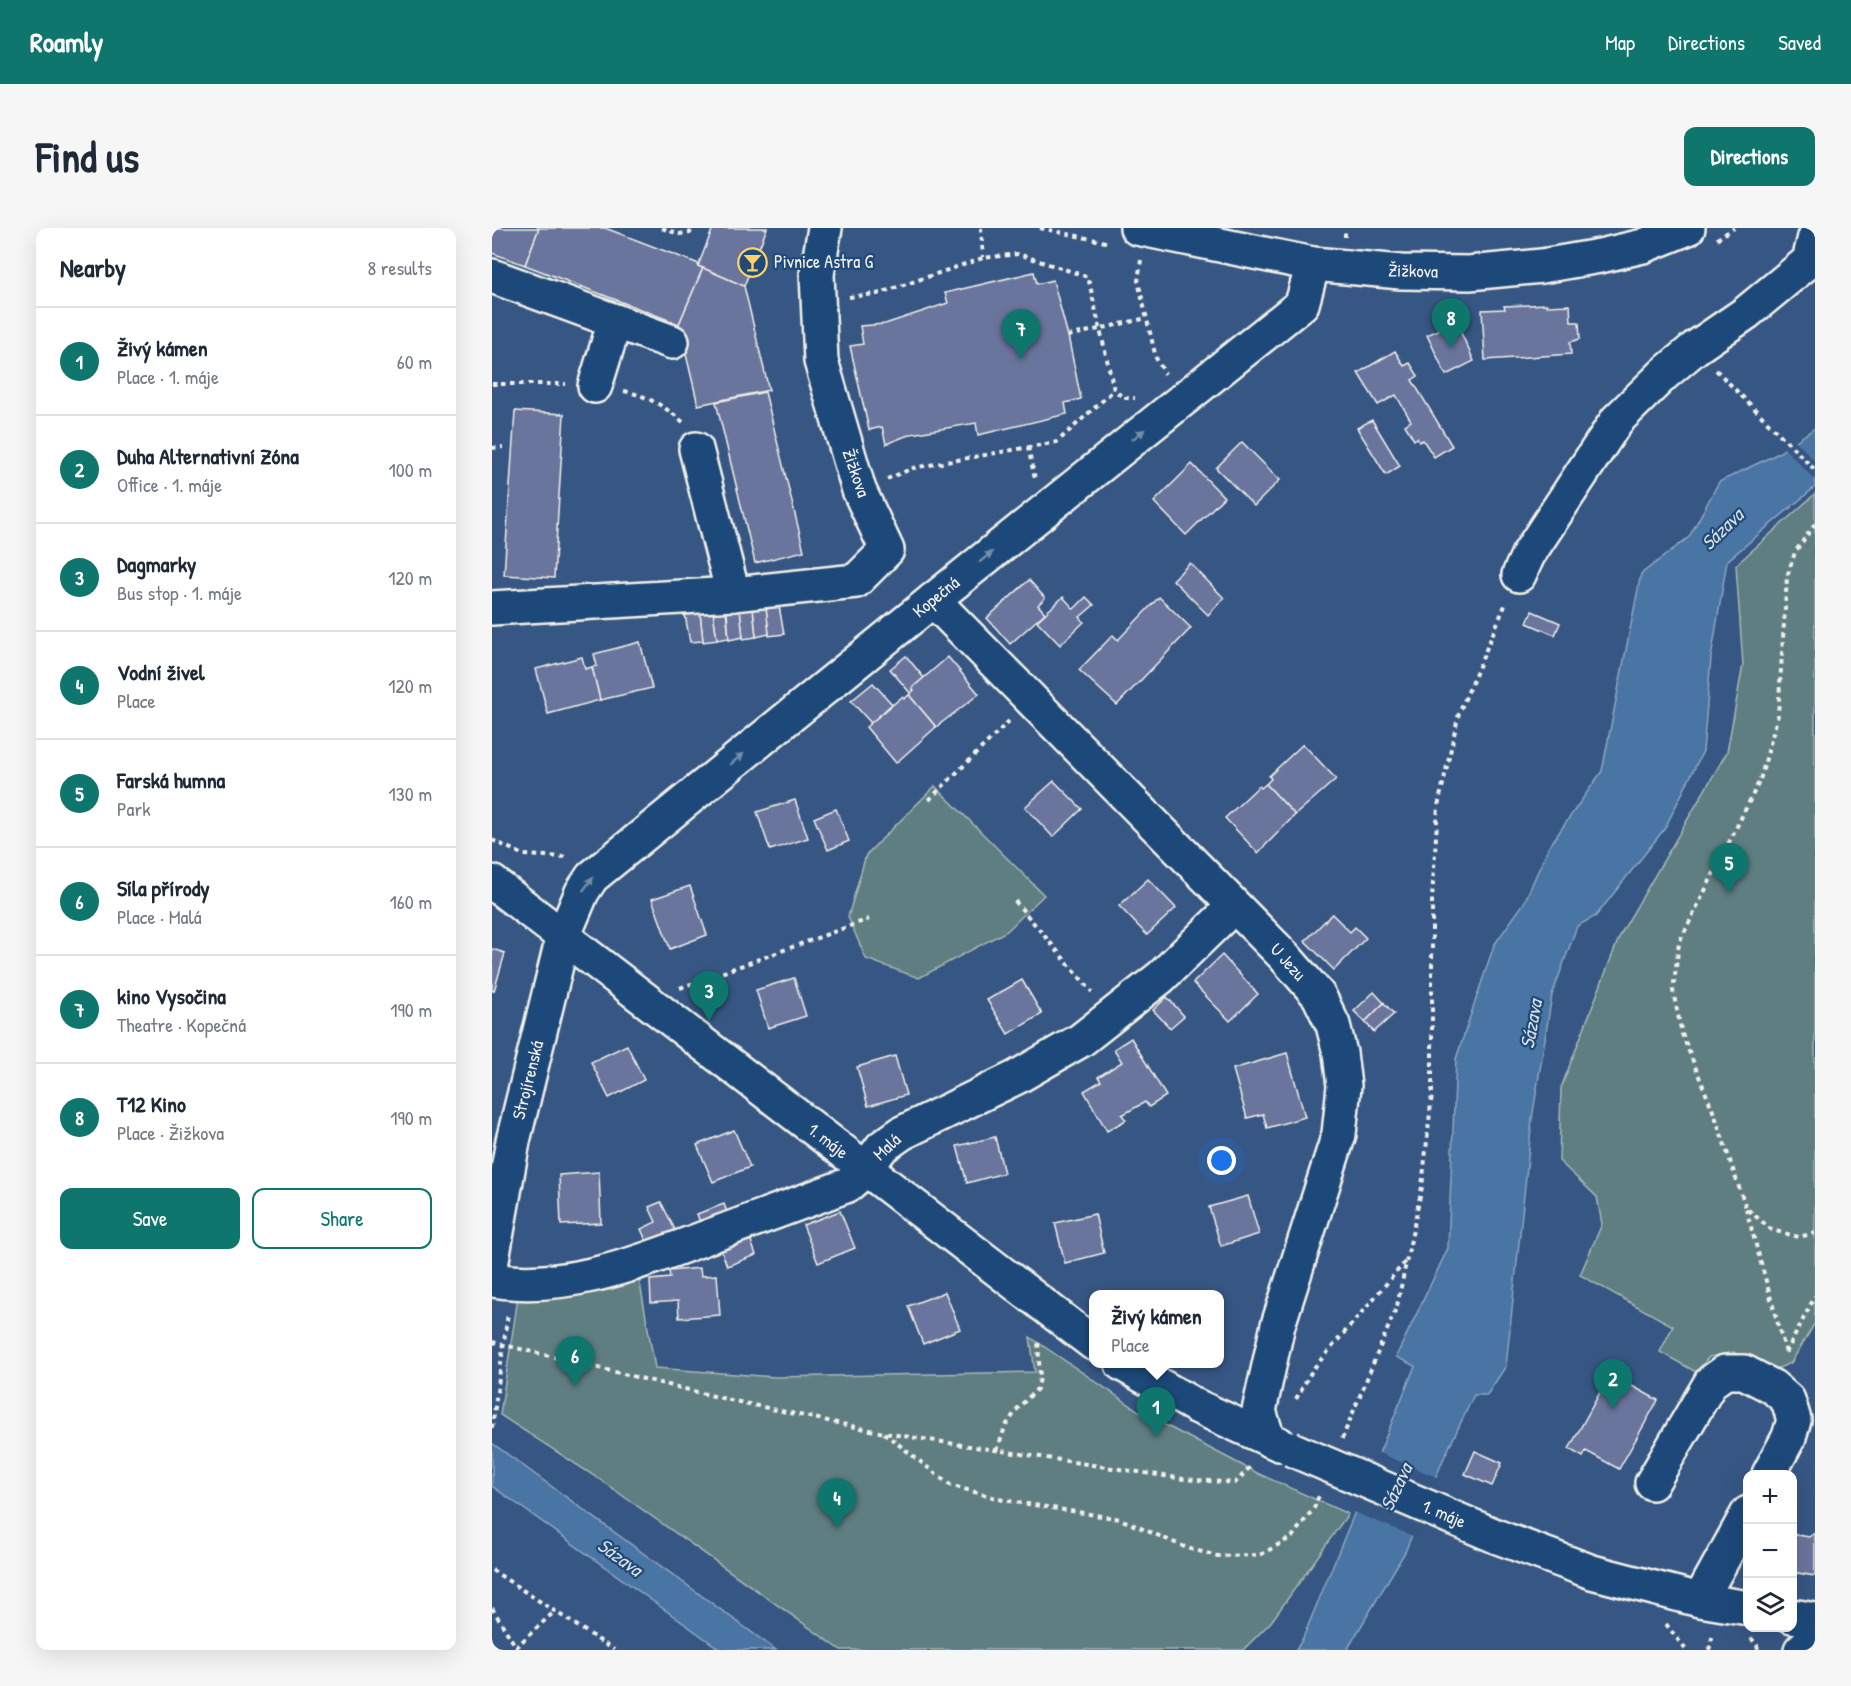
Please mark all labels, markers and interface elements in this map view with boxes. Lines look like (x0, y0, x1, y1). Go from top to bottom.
text: Roamly (30, 23, 103, 61)
text: Map (1605, 28, 1635, 57)
text: Directions (1668, 28, 1745, 57)
text: Saved (1778, 28, 1821, 57)
button: Directions (1684, 127, 1815, 186)
text: Find us (36, 128, 139, 185)
bar icon: Pivnice Astra G (737, 246, 769, 278)
place label: Pivnice Astra G (774, 249, 873, 274)
text: Nearby (60, 250, 126, 285)
text: 8 results (367, 254, 432, 281)
street label: Žižkova (1388, 257, 1438, 284)
pin: 8 (1432, 298, 1470, 348)
pin: 7 (1002, 310, 1040, 359)
text: Živý kámen (117, 333, 208, 363)
text: 1 (76, 348, 83, 375)
text: 60 m (397, 348, 432, 375)
text: Place · 1. máje (117, 363, 219, 390)
one-way arrow (1130, 428, 1146, 441)
text: Duha Alternativní Zóna (117, 441, 299, 471)
street label: Žižkova (837, 445, 876, 500)
text: 2 (75, 456, 84, 483)
text: 100 m (389, 456, 432, 483)
text: Office · 1. máje (117, 471, 222, 498)
water label: Sázava (1695, 500, 1750, 555)
text: Dagmarky (117, 549, 196, 579)
one-way arrow (979, 552, 994, 564)
text: 3 (75, 564, 84, 591)
text: 120 m (388, 564, 432, 591)
street label: Kopečná (907, 570, 964, 623)
text: Bus stop · 1. máje (117, 579, 242, 606)
text: Vodní živel (117, 657, 205, 687)
text: 4 (76, 672, 83, 699)
text: 120 m (388, 672, 432, 699)
text: Place (117, 687, 156, 714)
one-way arrow (729, 753, 744, 765)
text: Farská humna (117, 765, 225, 795)
text: 5 (75, 780, 84, 807)
text: 130 m (389, 780, 432, 807)
text: Park (117, 795, 150, 822)
pin: 5 (1710, 844, 1748, 893)
text: Síla přírody (117, 873, 210, 903)
one-way arrow (582, 877, 594, 893)
text: 6 (76, 888, 83, 915)
text: 160 m (390, 888, 432, 915)
text: Place · Malá (117, 903, 202, 930)
street label: U Jezu (1265, 937, 1312, 986)
pin: 3 (690, 972, 728, 1021)
text: kino Vysočina (117, 981, 226, 1011)
water label: Sázava (1513, 995, 1548, 1051)
text: 7 (75, 996, 84, 1023)
text: 190 m (390, 996, 432, 1023)
text: Theatre · Kopečná (117, 1011, 246, 1038)
street label: Strojírenská (506, 1038, 549, 1122)
text: T12 Kino (117, 1089, 186, 1119)
text: 8 (75, 1104, 84, 1131)
text: 190 m (390, 1104, 432, 1131)
street label: 1. máje (803, 1117, 854, 1164)
text: Place · Žižkova (117, 1119, 224, 1146)
street label: Malá (867, 1127, 906, 1166)
your location (1207, 1146, 1236, 1175)
button: Save (60, 1188, 240, 1249)
button: Share (252, 1188, 432, 1249)
popup (1089, 1290, 1224, 1368)
text: Živý kámen (1111, 1301, 1202, 1331)
text: Place (1111, 1331, 1150, 1358)
pin: 6 (556, 1336, 595, 1386)
pin: 2 (1594, 1360, 1632, 1409)
pin: 1 (1136, 1388, 1176, 1437)
water label: Sázava (1373, 1457, 1419, 1515)
map controls (1743, 1470, 1797, 1632)
button: + (1743, 1470, 1797, 1524)
pin: 4 (818, 1478, 856, 1528)
street label: 1. máje (1418, 1493, 1470, 1534)
button: − (1743, 1524, 1797, 1578)
water label: Sázava (592, 1531, 650, 1583)
button: layers (1743, 1578, 1797, 1632)

